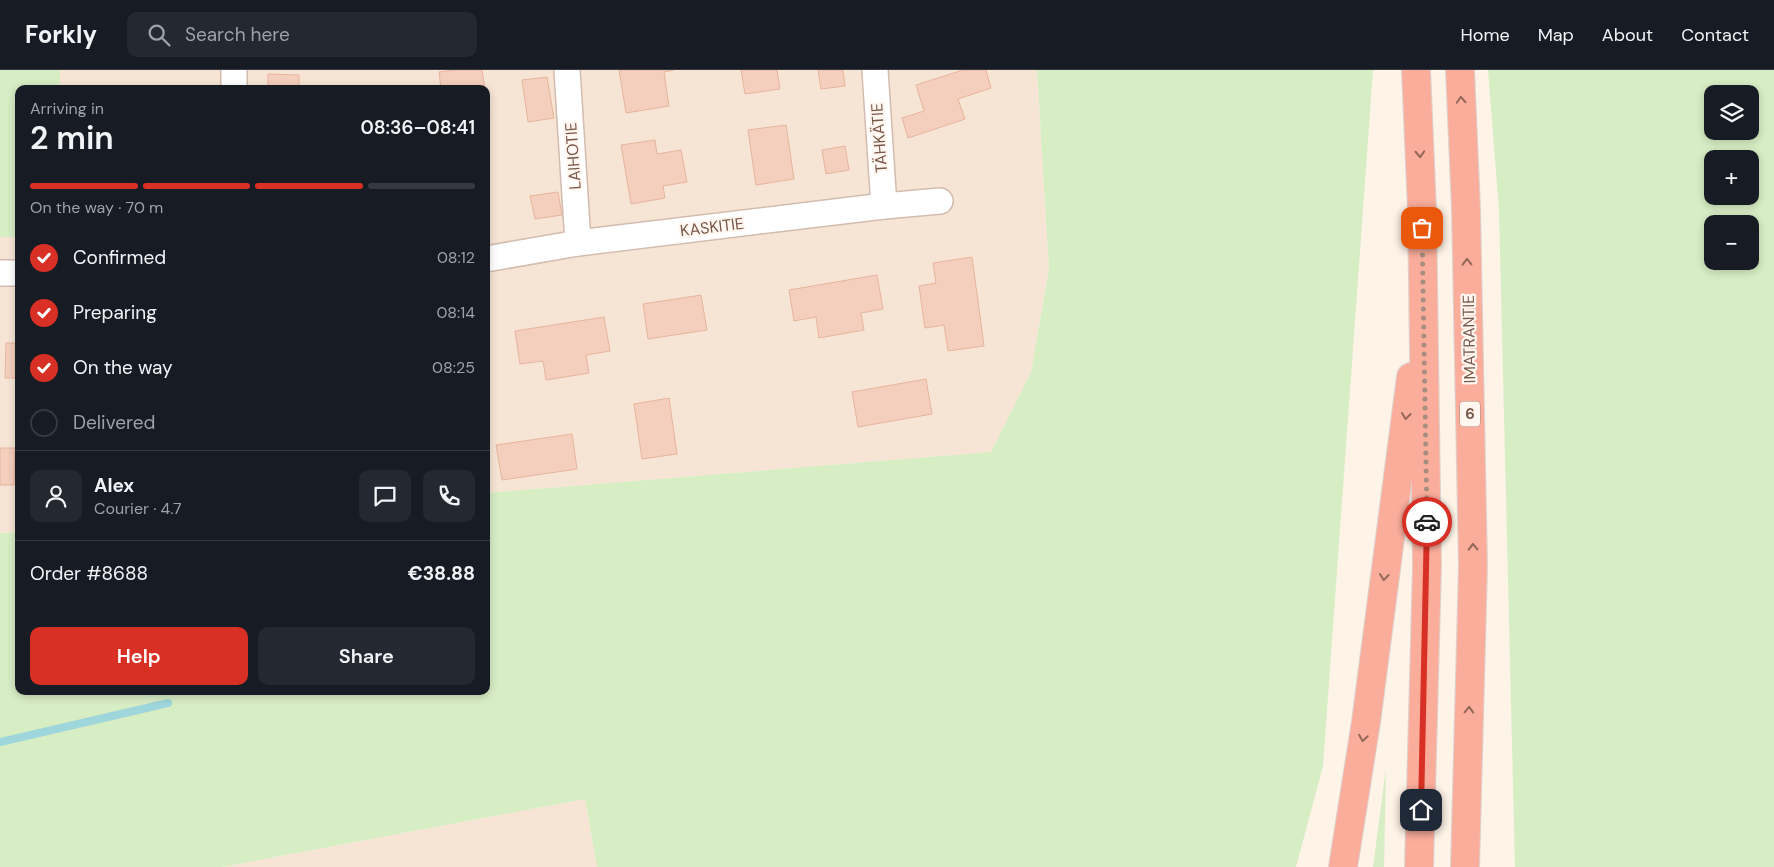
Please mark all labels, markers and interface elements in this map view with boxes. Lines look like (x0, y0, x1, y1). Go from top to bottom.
search box (127, 12, 477, 57)
text: Forkly (25, 19, 97, 50)
icon: search (145, 21, 173, 49)
text: Search here (185, 22, 290, 47)
text: Home (1460, 23, 1510, 47)
text: Map (1538, 23, 1574, 47)
text: About (1602, 23, 1653, 47)
text: Contact (1681, 23, 1749, 47)
map controls (1704, 85, 1759, 270)
button: layers (1704, 85, 1759, 140)
one-way arrow (1456, 96, 1467, 104)
text: Arriving in (30, 98, 104, 119)
street label: TÄHKÄTIE (866, 103, 892, 173)
text: 08:36–08:41 (360, 115, 475, 140)
text: 2 min (30, 117, 114, 159)
street label: LAIHOTIE (560, 122, 586, 190)
one-way arrow (1414, 150, 1425, 158)
button: + (1704, 150, 1759, 205)
text: On the way · 70 m (30, 197, 163, 218)
pin (1401, 207, 1443, 249)
street label: KASKITIE (679, 213, 745, 241)
icon: bag (1408, 214, 1436, 242)
button: − (1704, 215, 1759, 270)
icon: check (30, 244, 58, 272)
text: Confirmed (73, 245, 166, 270)
text: 08:12 (437, 247, 475, 268)
one-way arrow (1462, 258, 1472, 266)
street label: IMATRANTIE (1458, 295, 1480, 383)
icon: check (30, 299, 58, 327)
text: Preparing (73, 300, 157, 325)
text: 08:14 (436, 302, 475, 323)
icon: check (30, 354, 58, 382)
text: On the way (73, 355, 173, 380)
text: 08:25 (432, 357, 475, 378)
road number: 6 (1460, 402, 1480, 426)
text: Delivered (73, 410, 155, 435)
one-way arrow (1401, 412, 1411, 420)
button: person (30, 470, 82, 522)
button: chat (359, 470, 411, 522)
button: phone (423, 470, 475, 522)
text: Alex (94, 473, 134, 498)
courier (1402, 497, 1452, 547)
text: Courier · 4.7 (94, 498, 182, 519)
icon: car (1413, 508, 1441, 536)
one-way arrow (1468, 543, 1478, 550)
text: Order #8688 (30, 561, 148, 586)
text: €38.88 (408, 561, 475, 586)
one-way arrow (1380, 573, 1390, 582)
button: Help (30, 627, 248, 685)
button: Share (258, 627, 475, 685)
one-way arrow (1464, 705, 1474, 713)
one-way arrow (1358, 735, 1369, 743)
pin (1400, 789, 1442, 831)
icon: home (1407, 796, 1435, 824)

